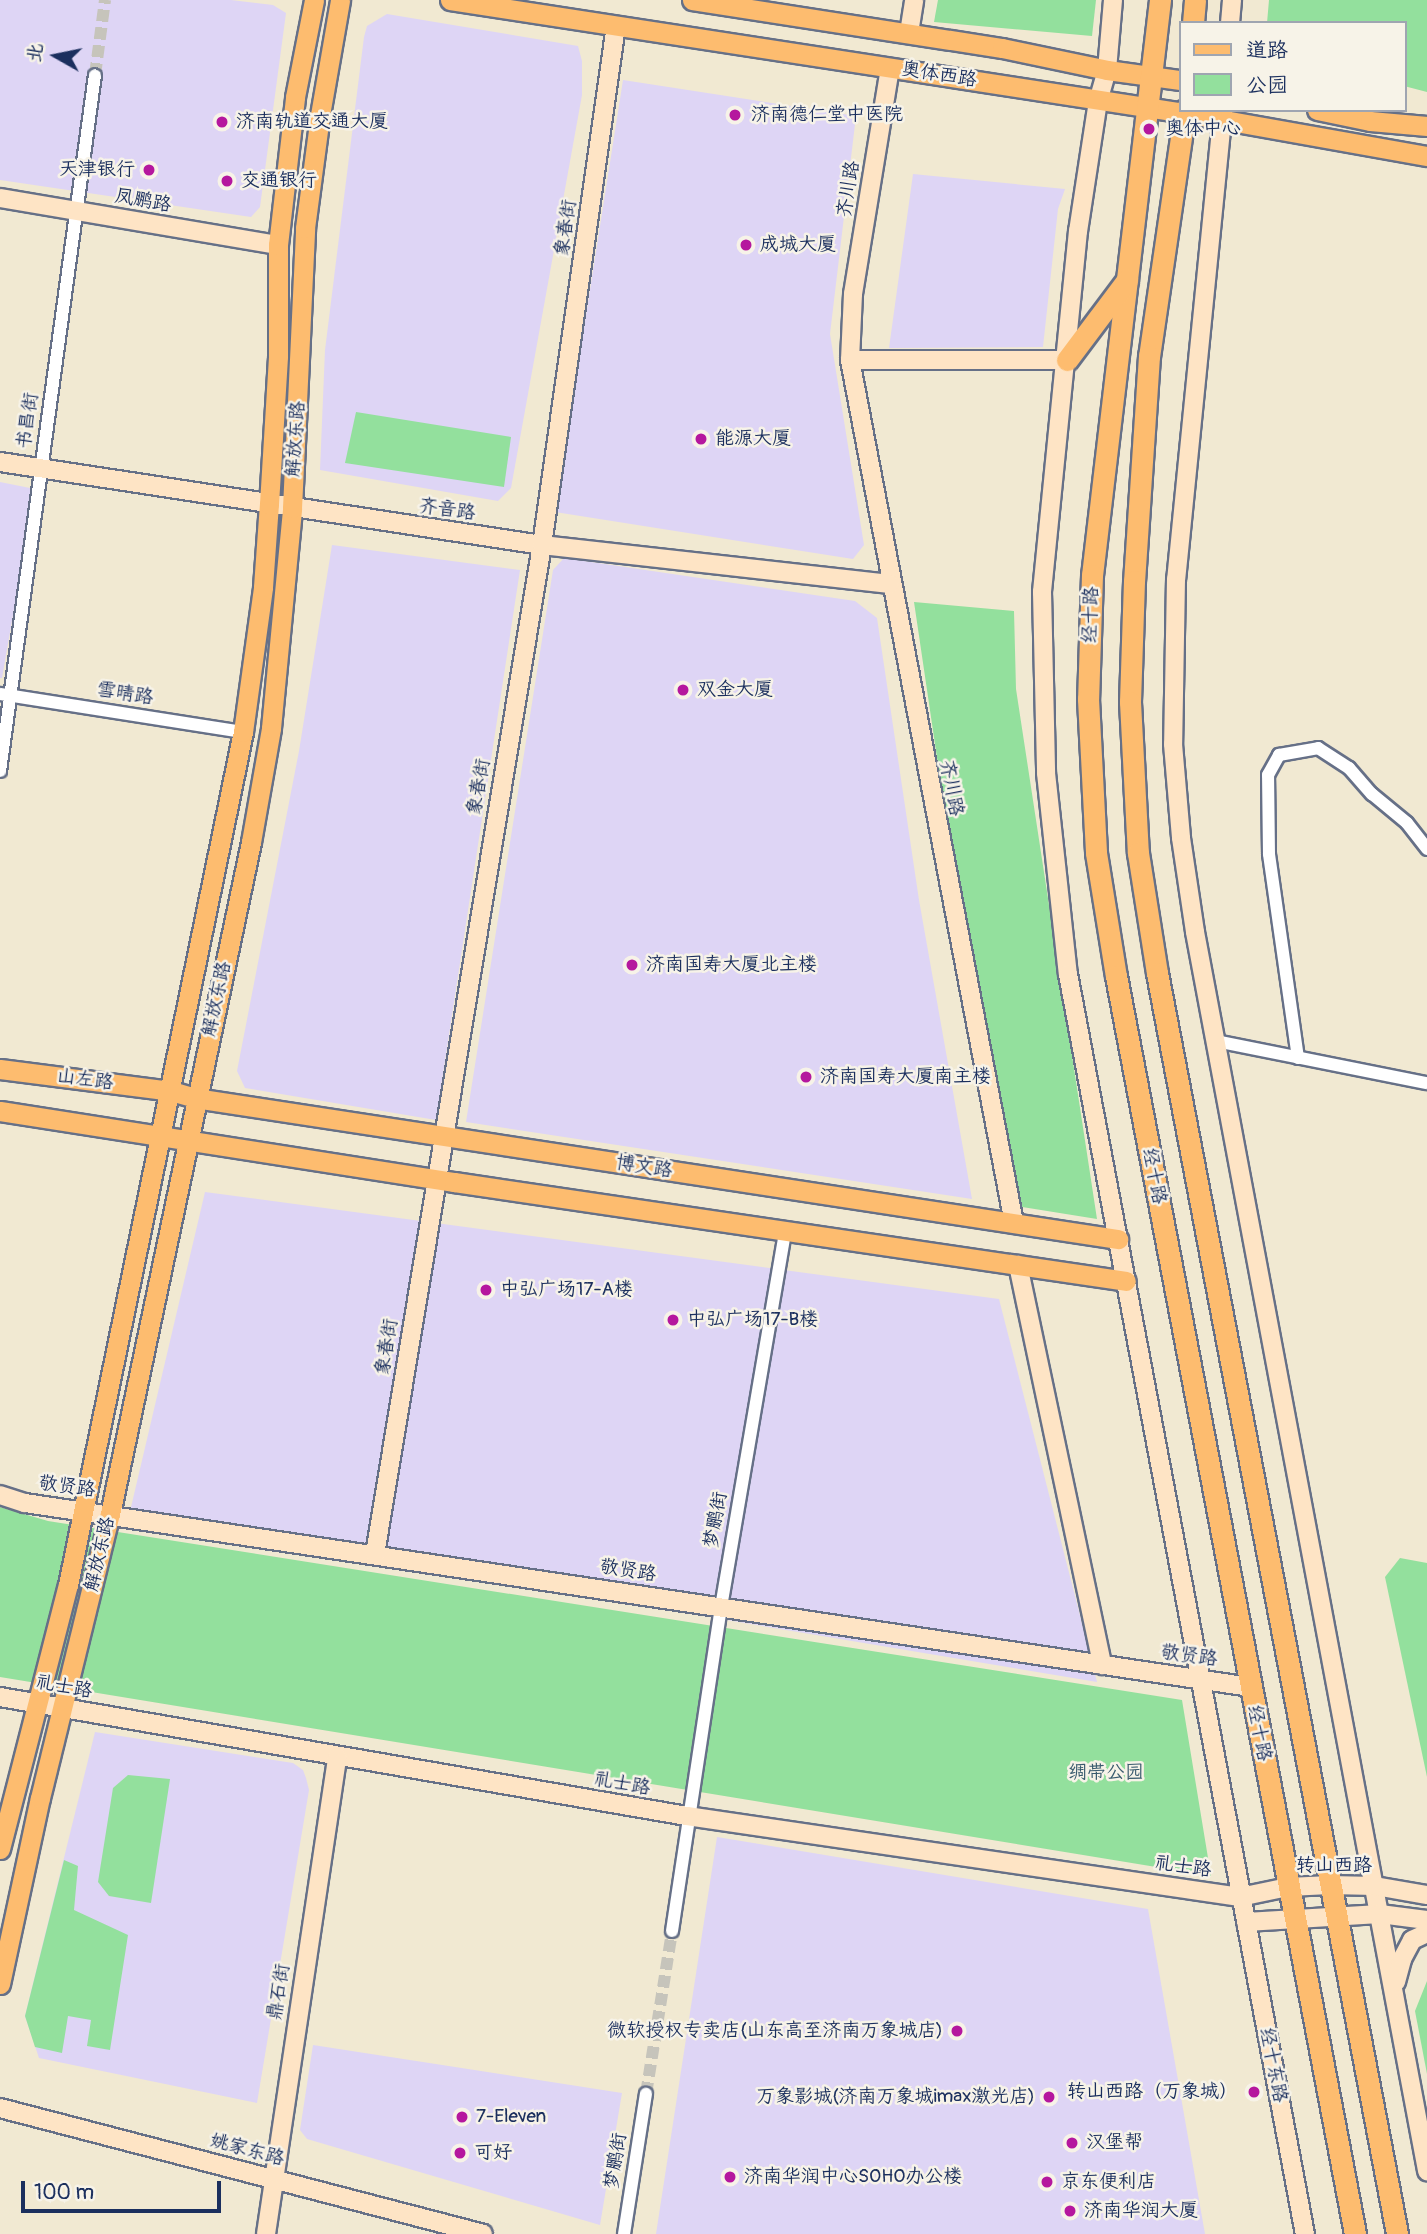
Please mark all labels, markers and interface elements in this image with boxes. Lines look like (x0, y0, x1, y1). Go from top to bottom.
north arrow (21, 21, 91, 91)
legend (1178, 21, 1406, 112)
text: 道路 (1246, 37, 1288, 64)
text: 北 (22, 41, 49, 64)
street label: 奥体西路 (900, 58, 978, 92)
text: 公园 (1246, 72, 1288, 99)
place label: 济南德仁堂中医院 (751, 104, 903, 126)
marker: 济南德仁堂中医院 (725, 105, 745, 125)
place label: 济南轨道交通大厦 (236, 111, 388, 133)
marker: 济南轨道交通大厦 (214, 114, 230, 130)
place label: 奥体中心 (1165, 118, 1241, 140)
marker: 奥体中心 (1139, 119, 1159, 139)
place label: 天津银行 (59, 159, 135, 181)
street label: 齐川路 (833, 159, 865, 219)
marker: 天津银行 (141, 162, 157, 178)
place label: 交通银行 (241, 170, 317, 192)
marker: 交通银行 (219, 173, 235, 189)
street label: 凤鹏路 (113, 185, 173, 217)
street label: 象春街 (551, 198, 581, 258)
place label: 成城大厦 (760, 234, 836, 256)
marker: 成城大厦 (738, 237, 754, 253)
street label: 书昌街 (13, 391, 43, 451)
street label: 解放东路 (282, 400, 310, 478)
place label: 能源大厦 (715, 428, 791, 450)
marker: 能源大厦 (693, 431, 709, 447)
street label: 齐音路 (417, 495, 477, 525)
street label: 经十路 (1079, 586, 1103, 644)
street label: 雪晴路 (95, 678, 155, 710)
place label: 双金大厦 (697, 679, 773, 701)
marker: 双金大厦 (675, 682, 691, 698)
street label: 象春街 (463, 757, 495, 817)
street label: 齐川路 (934, 758, 968, 818)
place label: 济南国寿大厦北主楼 (646, 954, 817, 976)
marker: 济南国寿大厦北主楼 (624, 957, 640, 973)
street label: 解放东路 (198, 959, 236, 1039)
street label: 山左路 (55, 1065, 115, 1095)
place label: 济南国寿大厦南主楼 (820, 1066, 991, 1088)
marker: 济南国寿大厦南主楼 (798, 1069, 814, 1085)
street label: 经十路 (1137, 1146, 1171, 1206)
street label: 博文路 (614, 1151, 674, 1183)
place label: 中弘广场17-A楼 (500, 1279, 633, 1301)
marker: 中弘广场17-A楼 (478, 1282, 494, 1298)
place label: 中弘广场17-B楼 (687, 1309, 818, 1331)
marker: 中弘广场17-B楼 (665, 1312, 681, 1328)
street label: 象春街 (371, 1317, 403, 1377)
street label: 敬贤路 (37, 1472, 97, 1502)
street label: 梦鹏街 (700, 1490, 732, 1550)
street label: 解放东路 (80, 1514, 120, 1594)
street label: 敬贤路 (598, 1555, 658, 1587)
street label: 敬贤路 (1159, 1641, 1219, 1671)
street label: 礼士路 (34, 1671, 94, 1703)
street label: 经十路 (1242, 1703, 1276, 1763)
park label: 绸带公园 (1068, 1762, 1144, 1784)
street label: 礼士路 (592, 1768, 652, 1800)
street label: 礼士路 (1153, 1852, 1213, 1882)
street label: 转山西路 (1296, 1855, 1372, 1877)
street label: 鼎石街 (263, 1962, 295, 2022)
place label: 微软授权专卖店(山东高至济南万象城店) (607, 2020, 943, 2042)
marker: 微软授权专卖店(山东高至济南万象城店) (949, 2023, 965, 2039)
street label: 经十东路 (1255, 2026, 1291, 2104)
place label: 转山西路（万象城） (1067, 2081, 1238, 2103)
marker: 转山西路（万象城） (1244, 2082, 1264, 2102)
place label: 万象影城(济南万象城imax激光店) (756, 2086, 1035, 2108)
marker: 万象影城(济南万象城imax激光店) (1041, 2089, 1057, 2105)
place label: 7-Eleven (476, 2106, 546, 2128)
marker: 7-Eleven (454, 2109, 470, 2125)
street label: 姚家东路 (207, 2129, 287, 2171)
street label: 梦鹏街 (600, 2131, 632, 2191)
place label: 汉堡帮 (1086, 2132, 1143, 2154)
marker: 汉堡帮 (1064, 2135, 1080, 2151)
place label: 可好 (474, 2142, 512, 2164)
marker: 可好 (452, 2145, 468, 2161)
place label: 济南华润中心SOHO办公楼 (744, 2166, 962, 2188)
scale bar (24, 2168, 224, 2212)
marker: 济南华润中心SOHO办公楼 (722, 2169, 738, 2185)
place label: 京东便利店 (1061, 2171, 1156, 2193)
marker: 京东便利店 (1039, 2174, 1055, 2190)
text: 100 m (34, 2179, 94, 2206)
place label: 济南华润大厦 (1084, 2200, 1198, 2222)
marker: 济南华润大厦 (1062, 2203, 1078, 2219)

